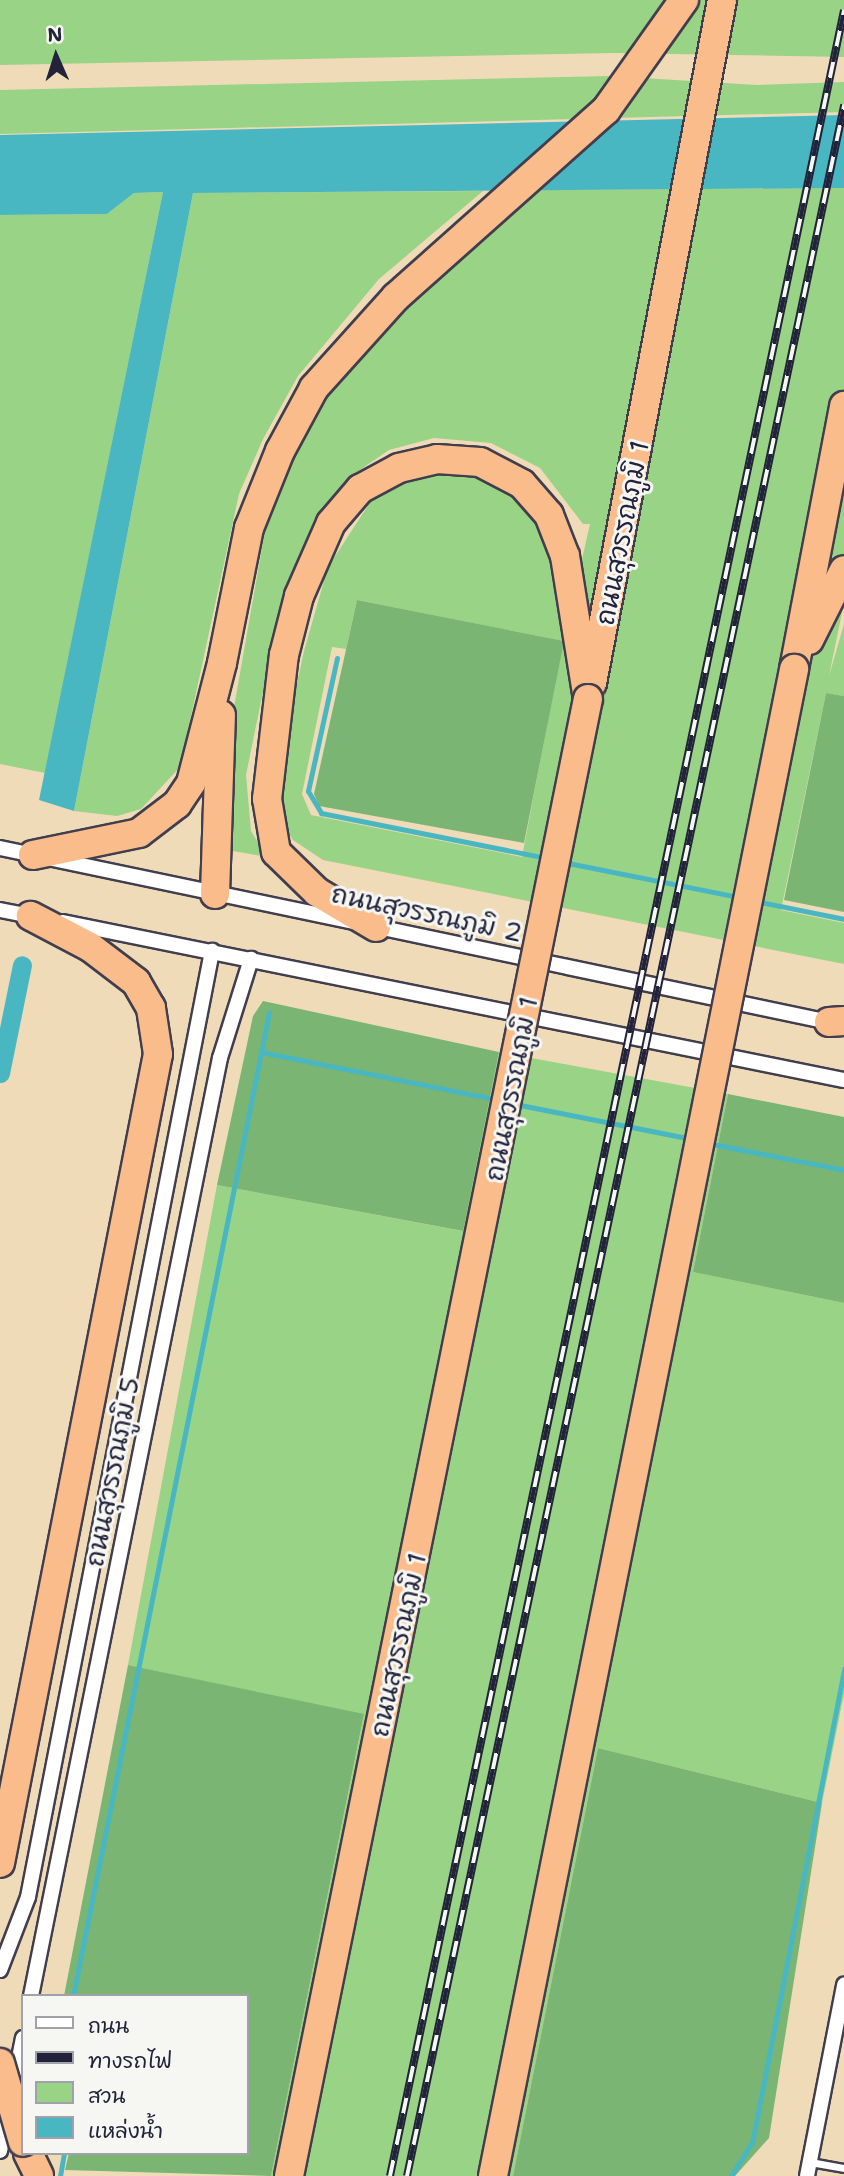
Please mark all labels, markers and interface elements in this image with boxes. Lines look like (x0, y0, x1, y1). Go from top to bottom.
north arrow (21, 21, 91, 91)
text: N (47, 22, 63, 47)
street label: ถนนสุวรรณภูมิ 1 (589, 438, 655, 628)
street label: ถนนสุวรรณภูมิ 2 (329, 878, 525, 948)
street label: ถนนสุวรรณภูมิ 1 (478, 994, 544, 1184)
street label: ถนนสุวรรณภูมิ 5 (78, 1375, 146, 1569)
street label: ถนนสุวรรณภูมิ 1 (363, 1550, 433, 1740)
legend (21, 1994, 248, 2155)
text: ถนน (88, 2012, 129, 2040)
text: ทางรถไฟ (88, 2047, 173, 2075)
text: สวน (88, 2082, 125, 2110)
text: แหล่งน้ำ (88, 2117, 163, 2145)

